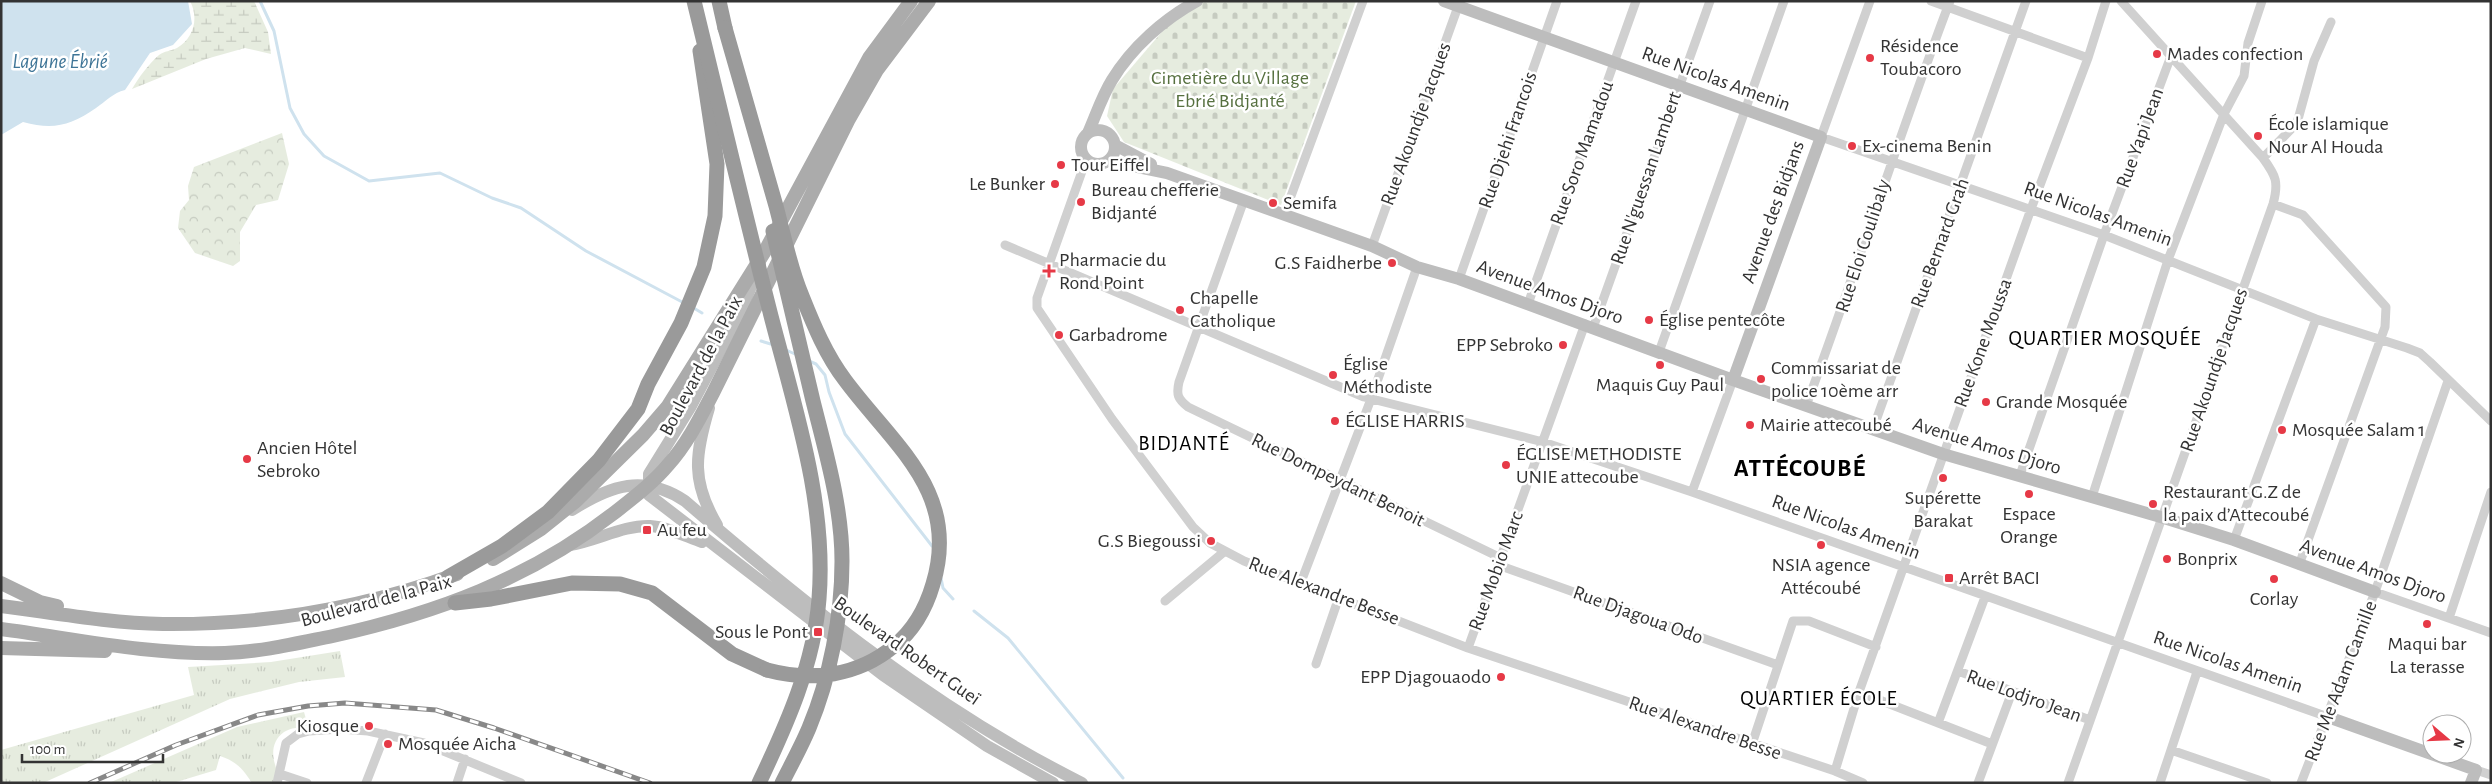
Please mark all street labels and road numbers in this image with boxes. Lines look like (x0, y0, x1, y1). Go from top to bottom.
street label: Rue Akoundje Jacques (1377, 40, 1455, 208)
street label: Rue Nicolas Amenin (1639, 43, 1793, 115)
street label: Rue Djehi Francois (1475, 69, 1541, 211)
street label: Rue Soro Mamadou (1547, 78, 1617, 228)
street label: Rue Yapi Jean (2113, 85, 2167, 191)
street label: Rue N'guessan Lambert (1607, 88, 1685, 267)
street label: Avenue des Bidjans (1738, 138, 1808, 286)
street label: Rue Bernard Grah (1907, 175, 1973, 311)
street label: Rue Eloi Coulibaly (1832, 177, 1894, 315)
street label: Rue Nicolas Amenin (2021, 178, 2175, 250)
street label: Avenue Amos Djoro (1474, 256, 1626, 328)
street label: Rue Kone Moussa (1950, 276, 2016, 410)
street label: Rue Akoundje Jacques (2177, 286, 2251, 454)
street label: Boulevard de la Paix (656, 293, 746, 439)
street label: Avenue Amos Djoro (1910, 414, 2064, 478)
street label: Rue Dompeydant Benoit (1248, 429, 1428, 531)
street label: Rue Nicolas Amenin (1769, 491, 1923, 563)
street label: Rue Mobio Marc (1465, 508, 1527, 633)
street label: Avenue Amos Djoro (2297, 535, 2449, 607)
street label: Rue Alexandre Besse (1246, 553, 1402, 629)
street label: Boulevard de la Paix (299, 571, 454, 631)
street label: Rue Djagoua Odo (1570, 582, 1706, 648)
street label: Boulevard Robert Gueï (830, 593, 984, 709)
street label: Rue Me Adam Camille (2301, 598, 2381, 764)
street label: Rue Nicolas Amenin (2151, 627, 2305, 697)
street label: Rue Lodjro Jean (1964, 666, 2084, 726)
street label: Rue Alexandre Besse (1626, 693, 1784, 763)

